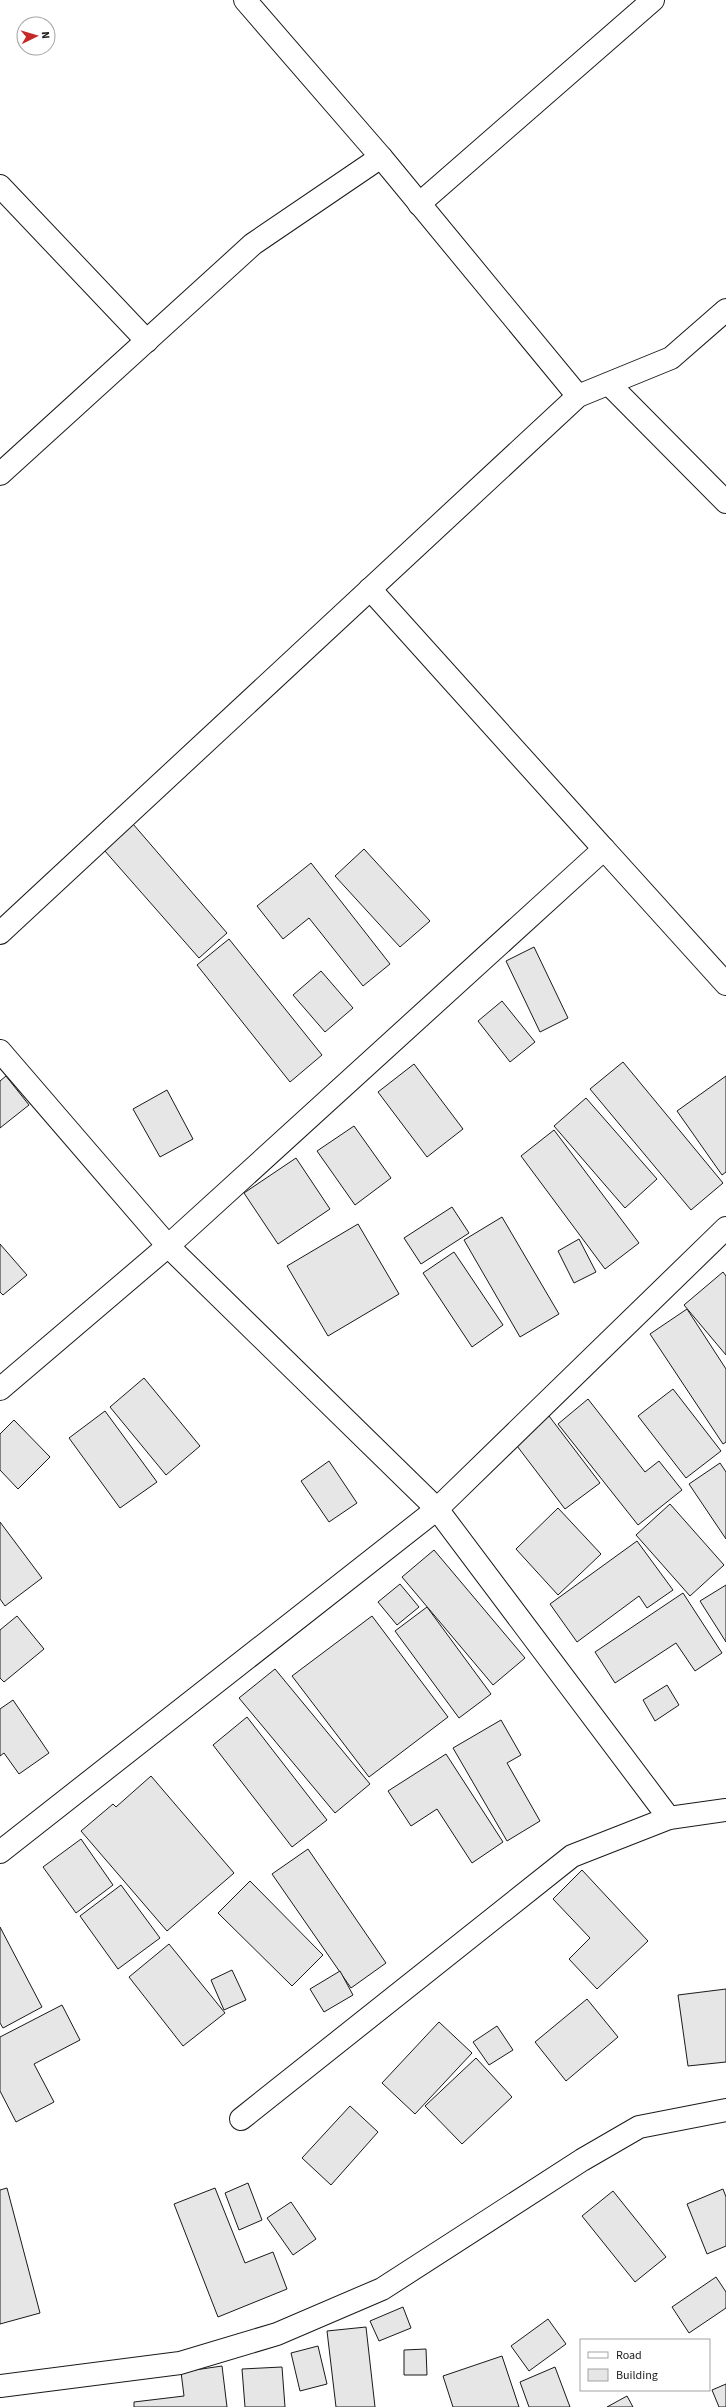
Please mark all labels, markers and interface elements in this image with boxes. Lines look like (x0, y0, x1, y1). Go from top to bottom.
north arrow (16, 16, 56, 56)
text: N (38, 31, 53, 39)
legend (580, 2339, 710, 2391)
text: Road (616, 2347, 642, 2364)
text: Building (616, 2367, 658, 2384)

